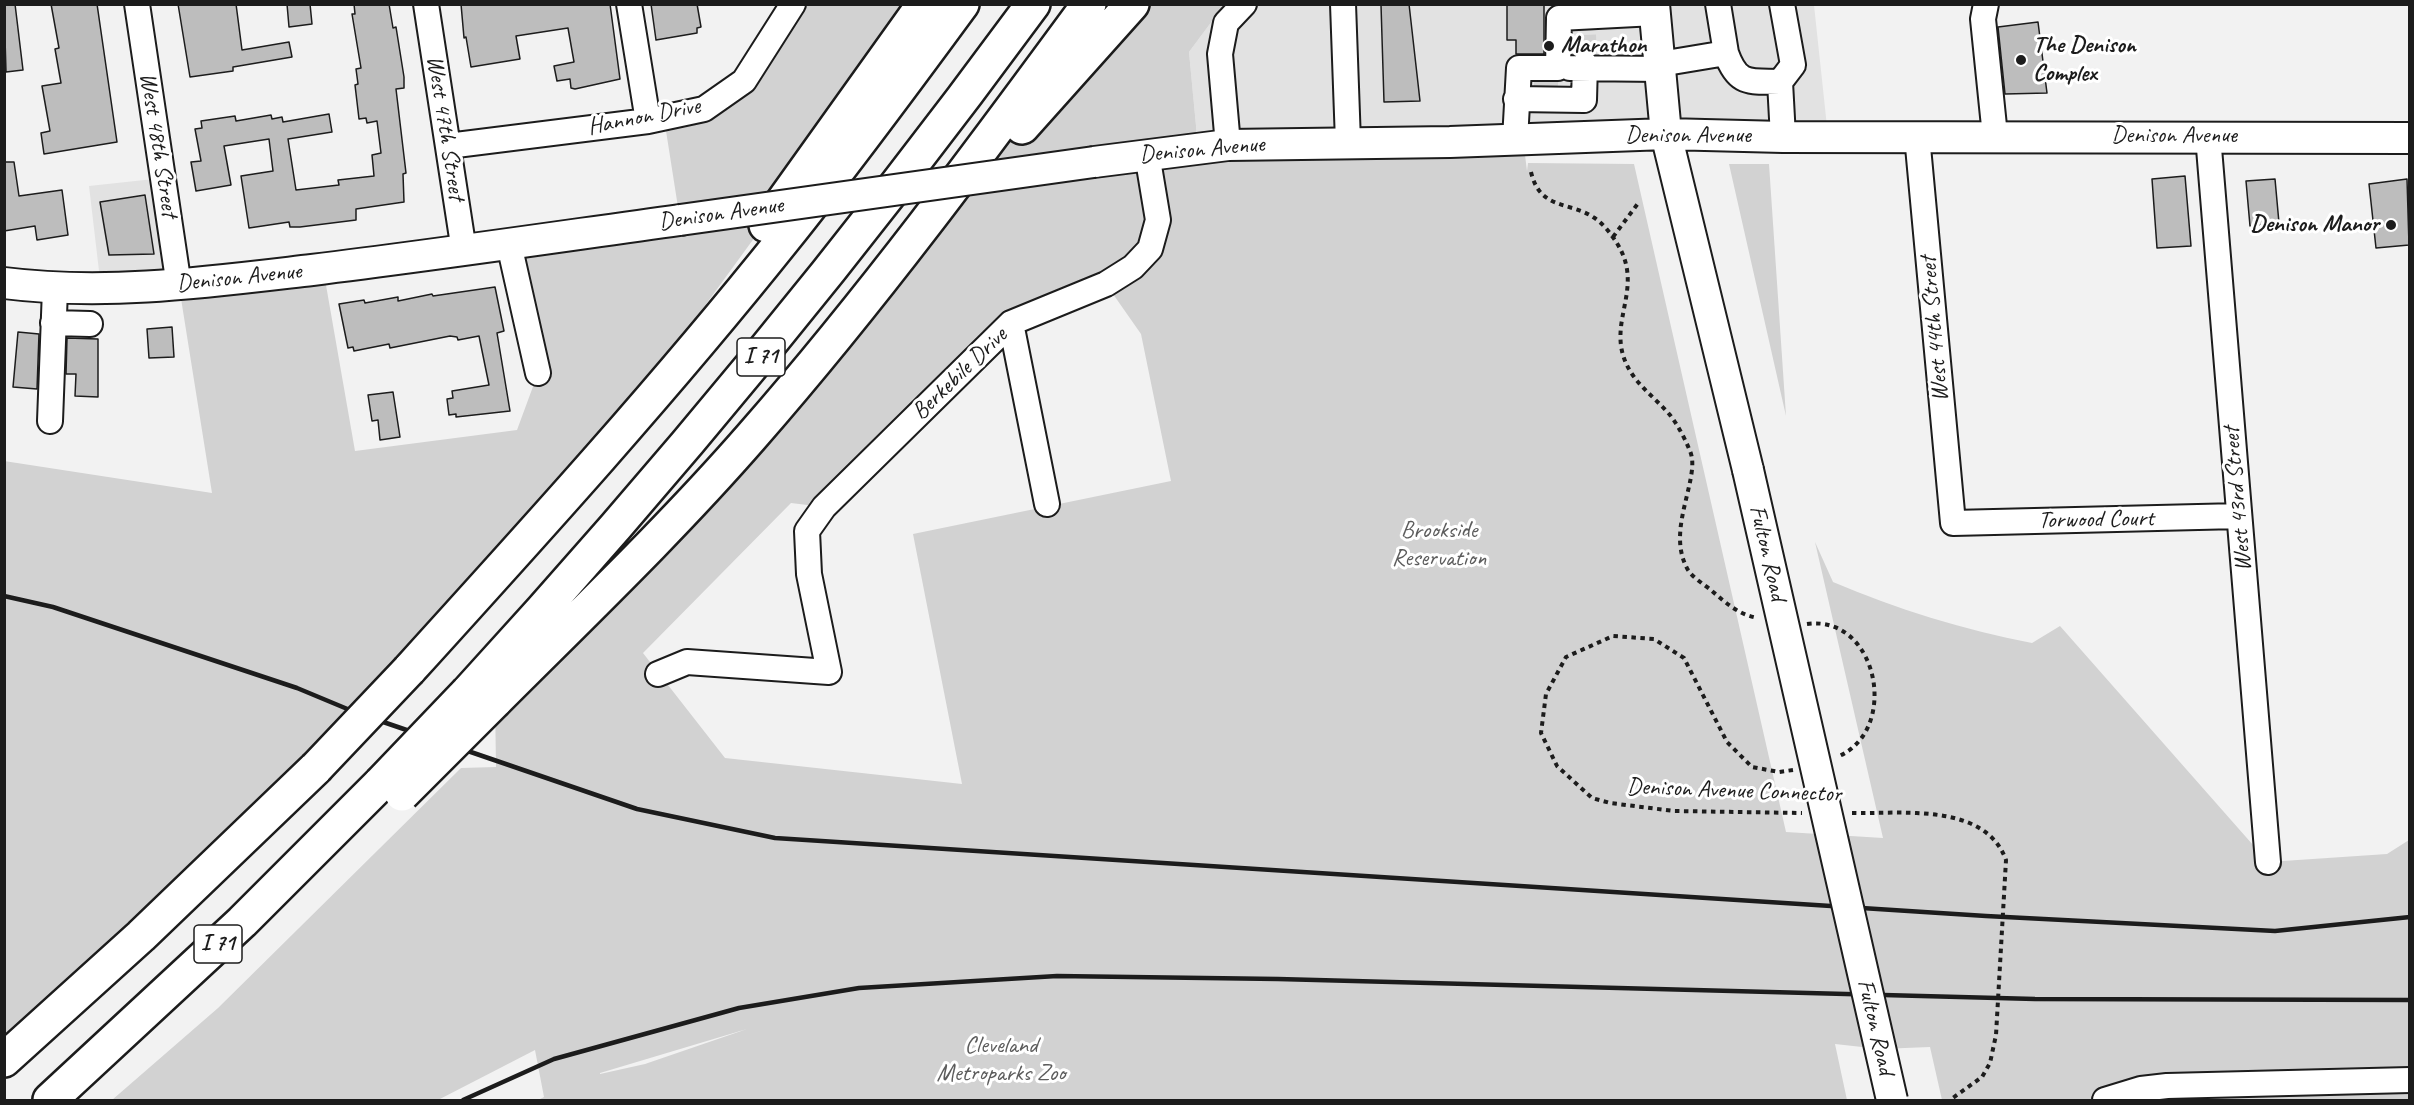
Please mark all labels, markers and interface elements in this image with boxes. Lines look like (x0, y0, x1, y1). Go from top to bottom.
place label: Marathon (1561, 32, 1646, 60)
place label: The Denison Complex (2033, 32, 2136, 88)
marker: Marathon (1542, 39, 1556, 53)
marker: The Denison Complex (2014, 53, 2028, 67)
street label: West 47th Street (419, 54, 471, 202)
street label: West 48th Street (132, 71, 184, 219)
street label: Hannon Drive (585, 92, 703, 142)
street label: Denison Avenue (1625, 122, 1751, 150)
street label: Denison Avenue (2111, 122, 2237, 150)
street label: Denison Avenue (1138, 130, 1266, 170)
street label: Denison Avenue (657, 191, 785, 237)
place label: Denison Manor (2250, 211, 2379, 239)
marker: Denison Manor (2384, 218, 2398, 232)
street label: West 44th Street (1914, 255, 1956, 403)
street label: Denison Avenue (175, 257, 303, 299)
street label: Berkebile Drive (906, 322, 1014, 426)
road number: I 71 (737, 338, 785, 376)
street label: West 43rd Street (2217, 426, 2259, 572)
street label: Fulton Road (1742, 502, 1792, 604)
street label: Torwood Court (2038, 505, 2154, 535)
park label: Brookside Reservation (1392, 517, 1486, 573)
street label: Denison Avenue Connector (1626, 773, 1842, 809)
road number: I 71 (194, 925, 242, 963)
street label: Fulton Road (1850, 976, 1900, 1078)
park label: Cleveland Metroparks Zoo (936, 1032, 1066, 1088)

